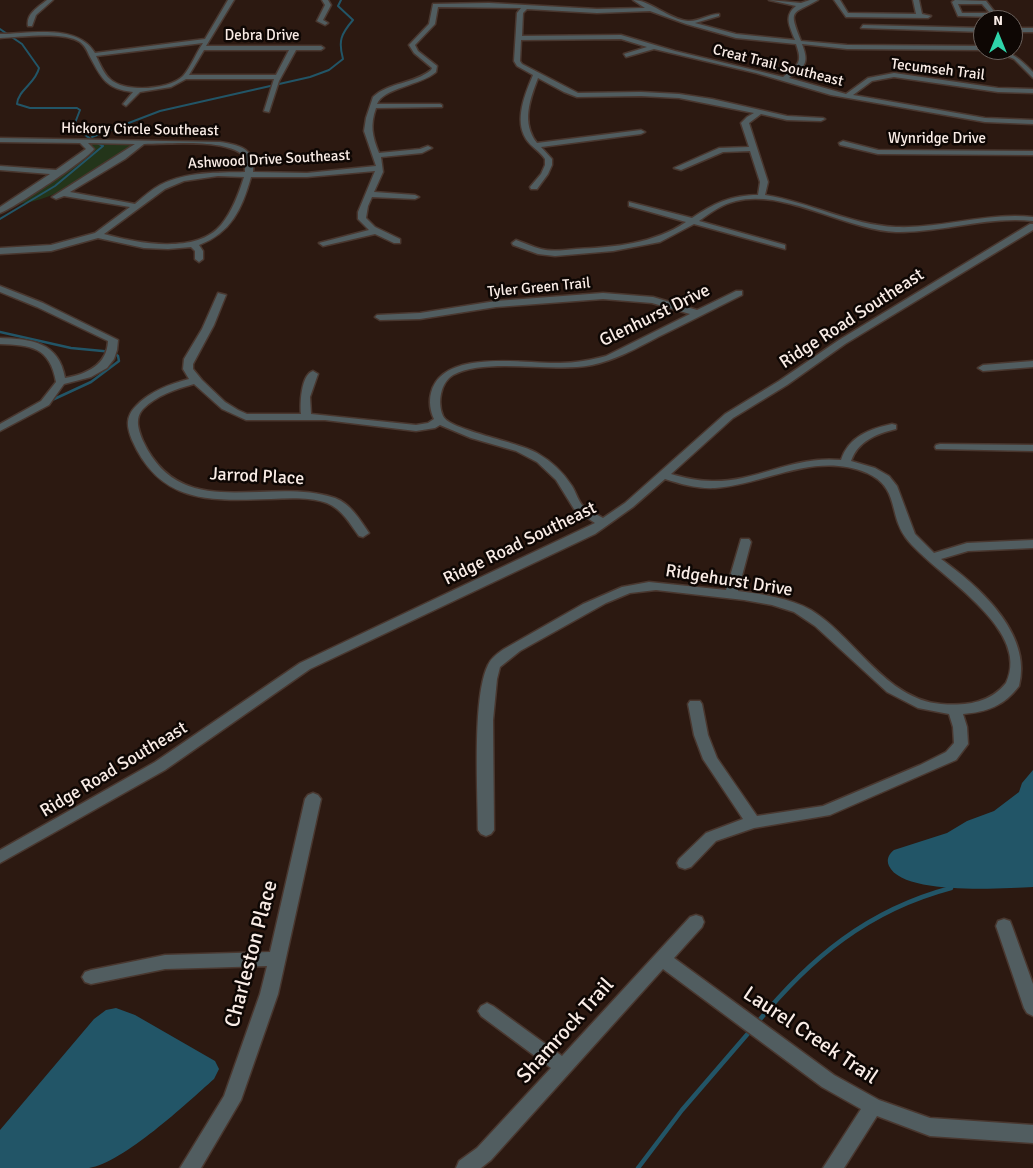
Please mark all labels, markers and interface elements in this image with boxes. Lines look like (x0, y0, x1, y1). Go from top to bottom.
north arrow (973, 10, 1023, 60)
text: N (993, 12, 1003, 29)
street label: Debra Drive (224, 27, 300, 45)
street label: Creat Trail Southeast (711, 41, 845, 91)
street label: Tecumseh Trail (890, 55, 986, 85)
street label: Hickory Circle Southeast (61, 120, 219, 140)
street label: Wynridge Drive (888, 130, 986, 148)
street label: Ashwood Drive Southeast (187, 147, 351, 173)
street label: Ridge Road Southeast (776, 264, 928, 374)
street label: Tyler Green Trail (487, 275, 591, 301)
street label: Glenhurst Drive (596, 280, 714, 352)
street label: Jarrod Place (209, 464, 305, 490)
street label: Ridge Road Southeast (440, 498, 600, 590)
street label: Ridgehurst Drive (664, 560, 794, 602)
street label: Ridge Road Southeast (37, 718, 191, 822)
street label: Charleston Place (220, 878, 284, 1030)
street label: Shamrock Trail (512, 973, 620, 1089)
street label: Laurel Creek Trail (738, 982, 882, 1090)

